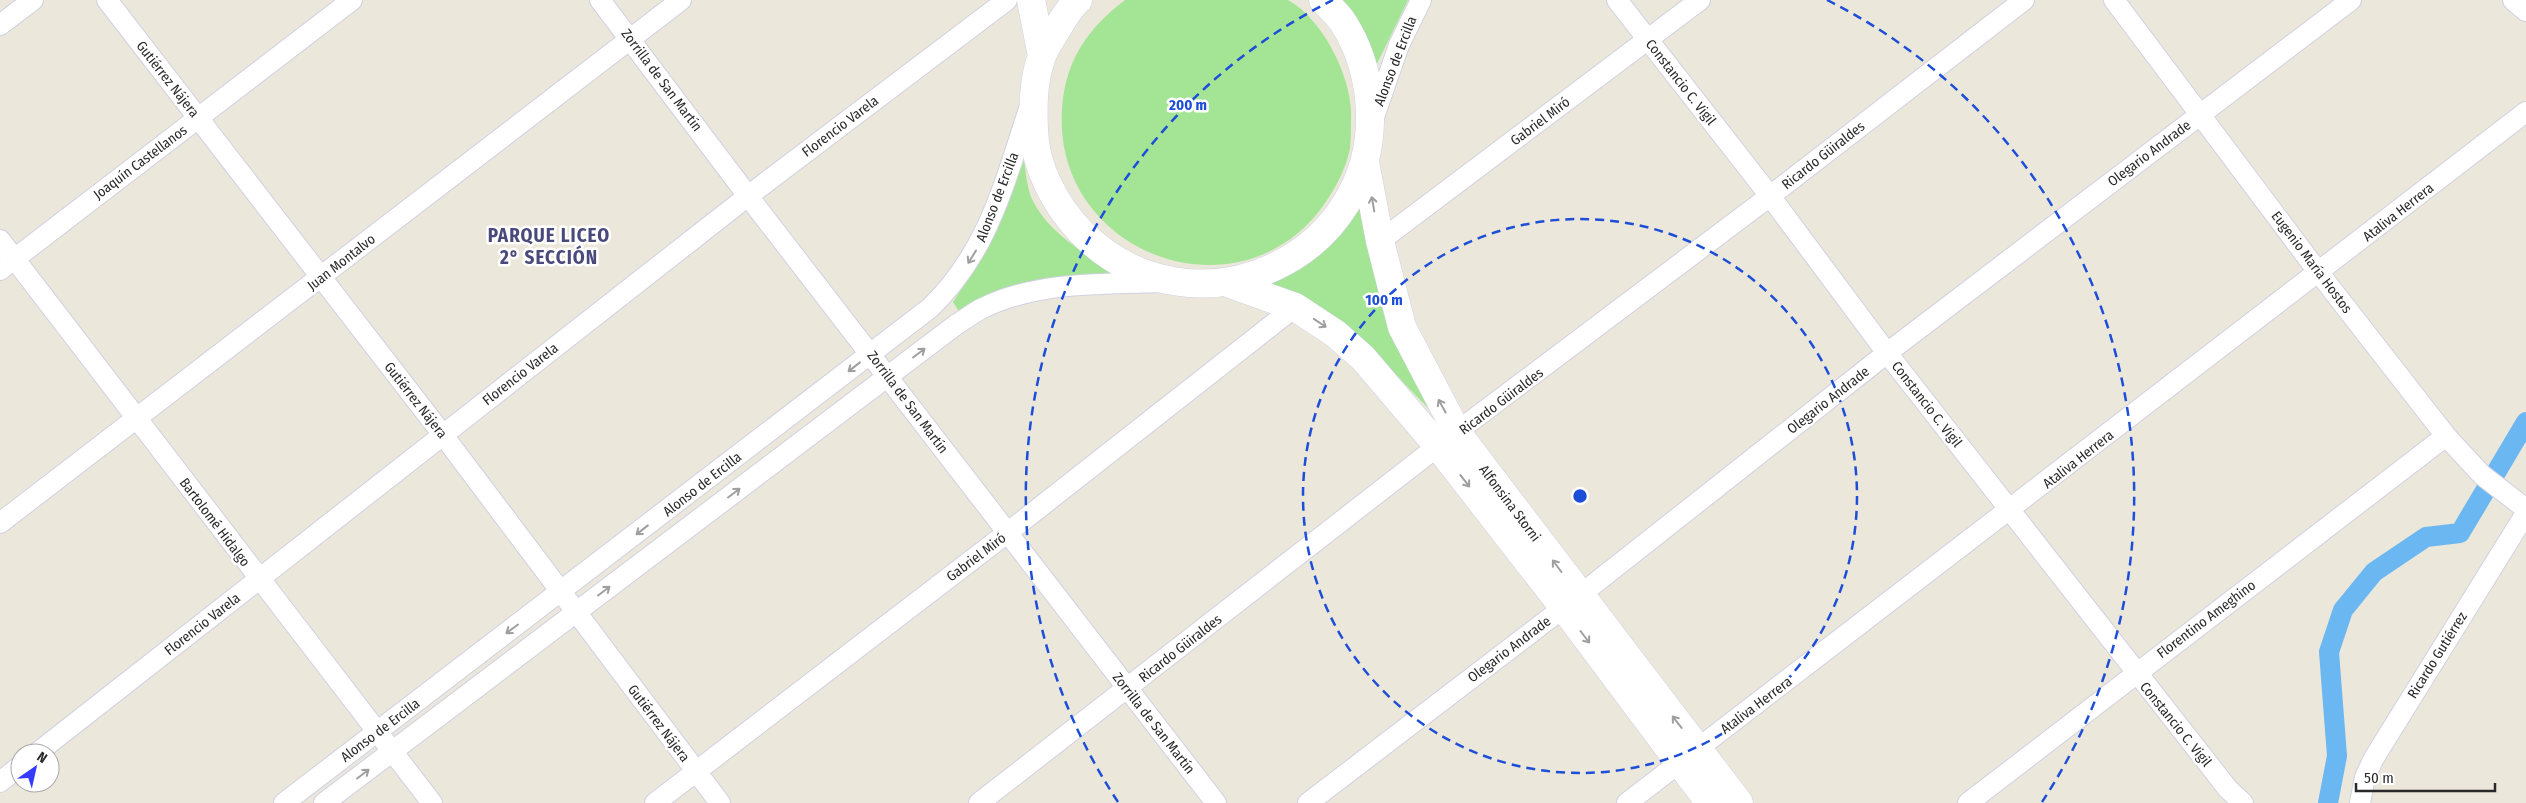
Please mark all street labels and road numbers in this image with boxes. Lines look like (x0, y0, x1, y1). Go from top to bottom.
street label: Alonso de Ercilla (1371, 14, 1420, 108)
street label: Zorrilla de San Martín (618, 26, 706, 135)
street label: Constancio C. Vigil (1642, 36, 1720, 129)
street label: Gutiérrez Nájera (132, 38, 203, 121)
street label: Florencio Varela (799, 92, 882, 161)
street label: Gabriel Miró (1507, 94, 1573, 149)
street label: Olegario Andrade (2104, 117, 2194, 190)
street label: Ricardo Güiraldes (1778, 118, 1868, 193)
street label: Joaquín Castellanos (90, 122, 190, 203)
street label: Alonso de Ercilla (973, 150, 1022, 244)
street label: Ataliva Herrera (2360, 179, 2437, 245)
street label: Eugenio María Hostos (2268, 208, 2356, 317)
street label: Juan Montalvo (304, 231, 379, 294)
street label: Florencio Varela (479, 340, 562, 409)
street label: Zorrilla de San Martín (864, 348, 952, 457)
street label: Constancio C. Vigil (1888, 358, 1966, 451)
street label: Gutiérrez Nájera (380, 359, 451, 442)
street label: Olegario Andrade (1784, 363, 1873, 438)
street label: Ricardo Güiraldes (1456, 364, 1547, 438)
street label: Ataliva Herrera (2040, 426, 2117, 492)
street label: Alonso de Ercilla (660, 448, 745, 520)
street label: Alfonsina Storni (1475, 462, 1544, 545)
street label: Bartolomé Hidalgo (176, 475, 254, 570)
street label: Gabriel Miró (943, 530, 1009, 585)
street label: Florentino Ameghino (2154, 577, 2259, 662)
street label: Florencio Varela (161, 590, 244, 659)
street label: Ricardo Gutiérrez (2404, 609, 2471, 702)
street label: Ricardo Güiraldes (1135, 611, 1225, 686)
street label: Olegario Andrade (1464, 613, 1554, 686)
street label: Zorrilla de San Martín (1109, 669, 1198, 777)
street label: Ataliva Herrera (1717, 673, 1795, 738)
street label: Constancio C. Vigil (2136, 678, 2215, 770)
street label: Gutiérrez Nájera (624, 681, 693, 765)
street label: Alonso de Ercilla (337, 695, 423, 766)

